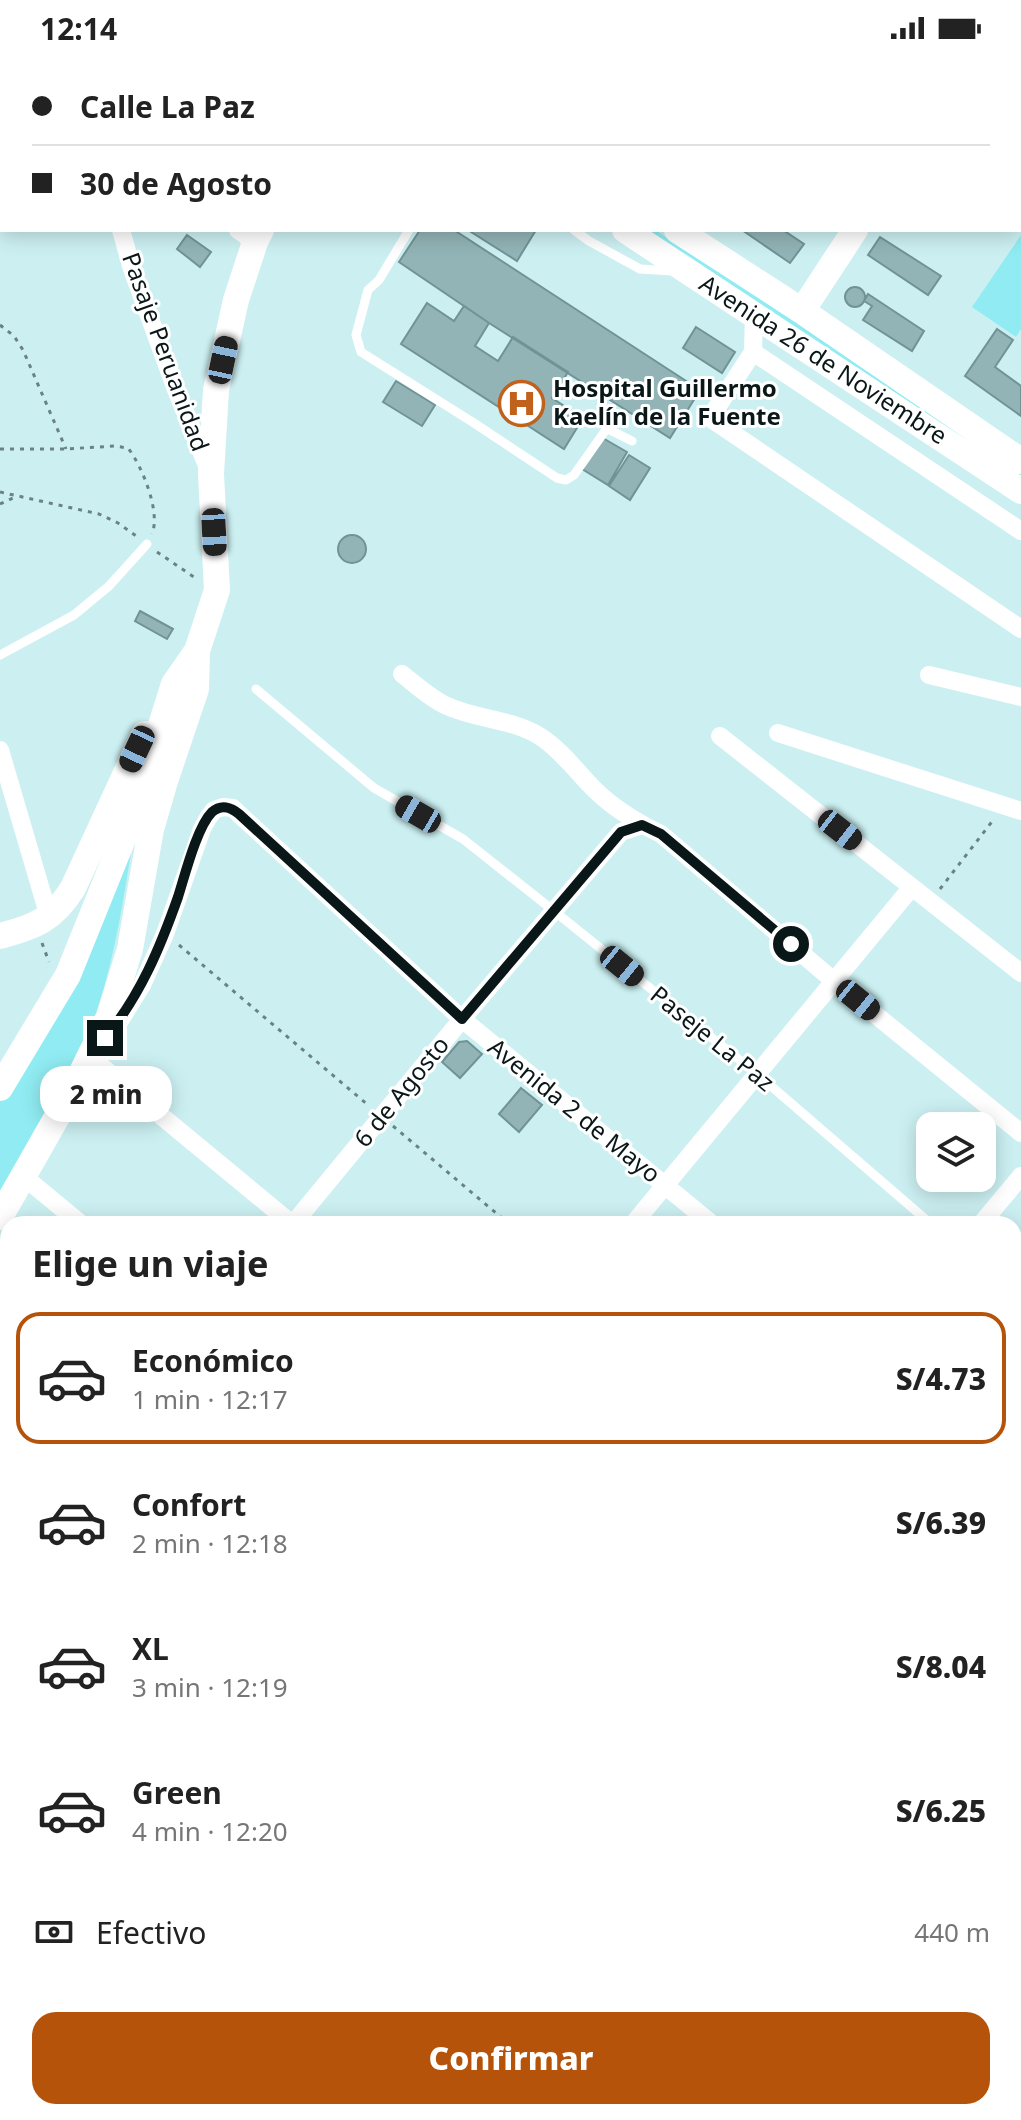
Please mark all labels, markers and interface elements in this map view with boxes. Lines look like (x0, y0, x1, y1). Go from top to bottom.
text: 12:14 (40, 8, 117, 49)
text: Calle La Paz (80, 86, 255, 127)
text: 30 de Agosto (80, 163, 272, 204)
street label: Pasaje Peruanidad (115, 248, 218, 455)
street label: Avenida 26 de Noviembre (694, 266, 954, 451)
car (206, 334, 240, 386)
place label: Hospital Guillermo Kaelín de la Fuente (553, 371, 781, 432)
hospital icon: Hospital Guillermo Kaelín de la Fuente (498, 379, 546, 427)
car (201, 507, 227, 557)
car (116, 722, 158, 776)
car (391, 792, 445, 836)
car (814, 806, 866, 854)
route start (773, 926, 809, 962)
car (596, 942, 648, 990)
car (832, 976, 884, 1024)
street label: Paseje La Paz (644, 978, 782, 1098)
route end (87, 1020, 123, 1056)
street label: 6 de Agosto (346, 1029, 456, 1153)
street label: Avenida 2 de Mayo (482, 1030, 668, 1190)
callout: 2 min (39, 1066, 171, 1122)
text: 2 min (70, 1076, 142, 1112)
map controls (916, 1112, 996, 1192)
button: layers (916, 1112, 996, 1192)
text: Elige un viaje (32, 1239, 269, 1288)
text: Económico (132, 1340, 294, 1381)
icon: car (36, 1342, 108, 1414)
text: S/4.73 (896, 1358, 986, 1399)
text: 1 min · 12:17 (132, 1381, 288, 1417)
text: Confort (132, 1484, 246, 1525)
icon: car (36, 1486, 108, 1558)
text: S/6.39 (896, 1502, 986, 1543)
text: 2 min · 12:18 (132, 1525, 288, 1561)
text: XL (132, 1628, 169, 1669)
icon: car (36, 1630, 108, 1702)
text: S/8.04 (896, 1646, 986, 1687)
text: 3 min · 12:19 (132, 1669, 288, 1705)
text: Green (132, 1772, 222, 1813)
icon: car (36, 1774, 108, 1846)
text: S/6.25 (896, 1790, 986, 1831)
text: 4 min · 12:20 (132, 1813, 288, 1849)
icon: cash (32, 1910, 76, 1954)
text: Efectivo (96, 1912, 206, 1953)
text: 440 m (914, 1914, 990, 1950)
button: Confirmar (32, 2012, 990, 2104)

